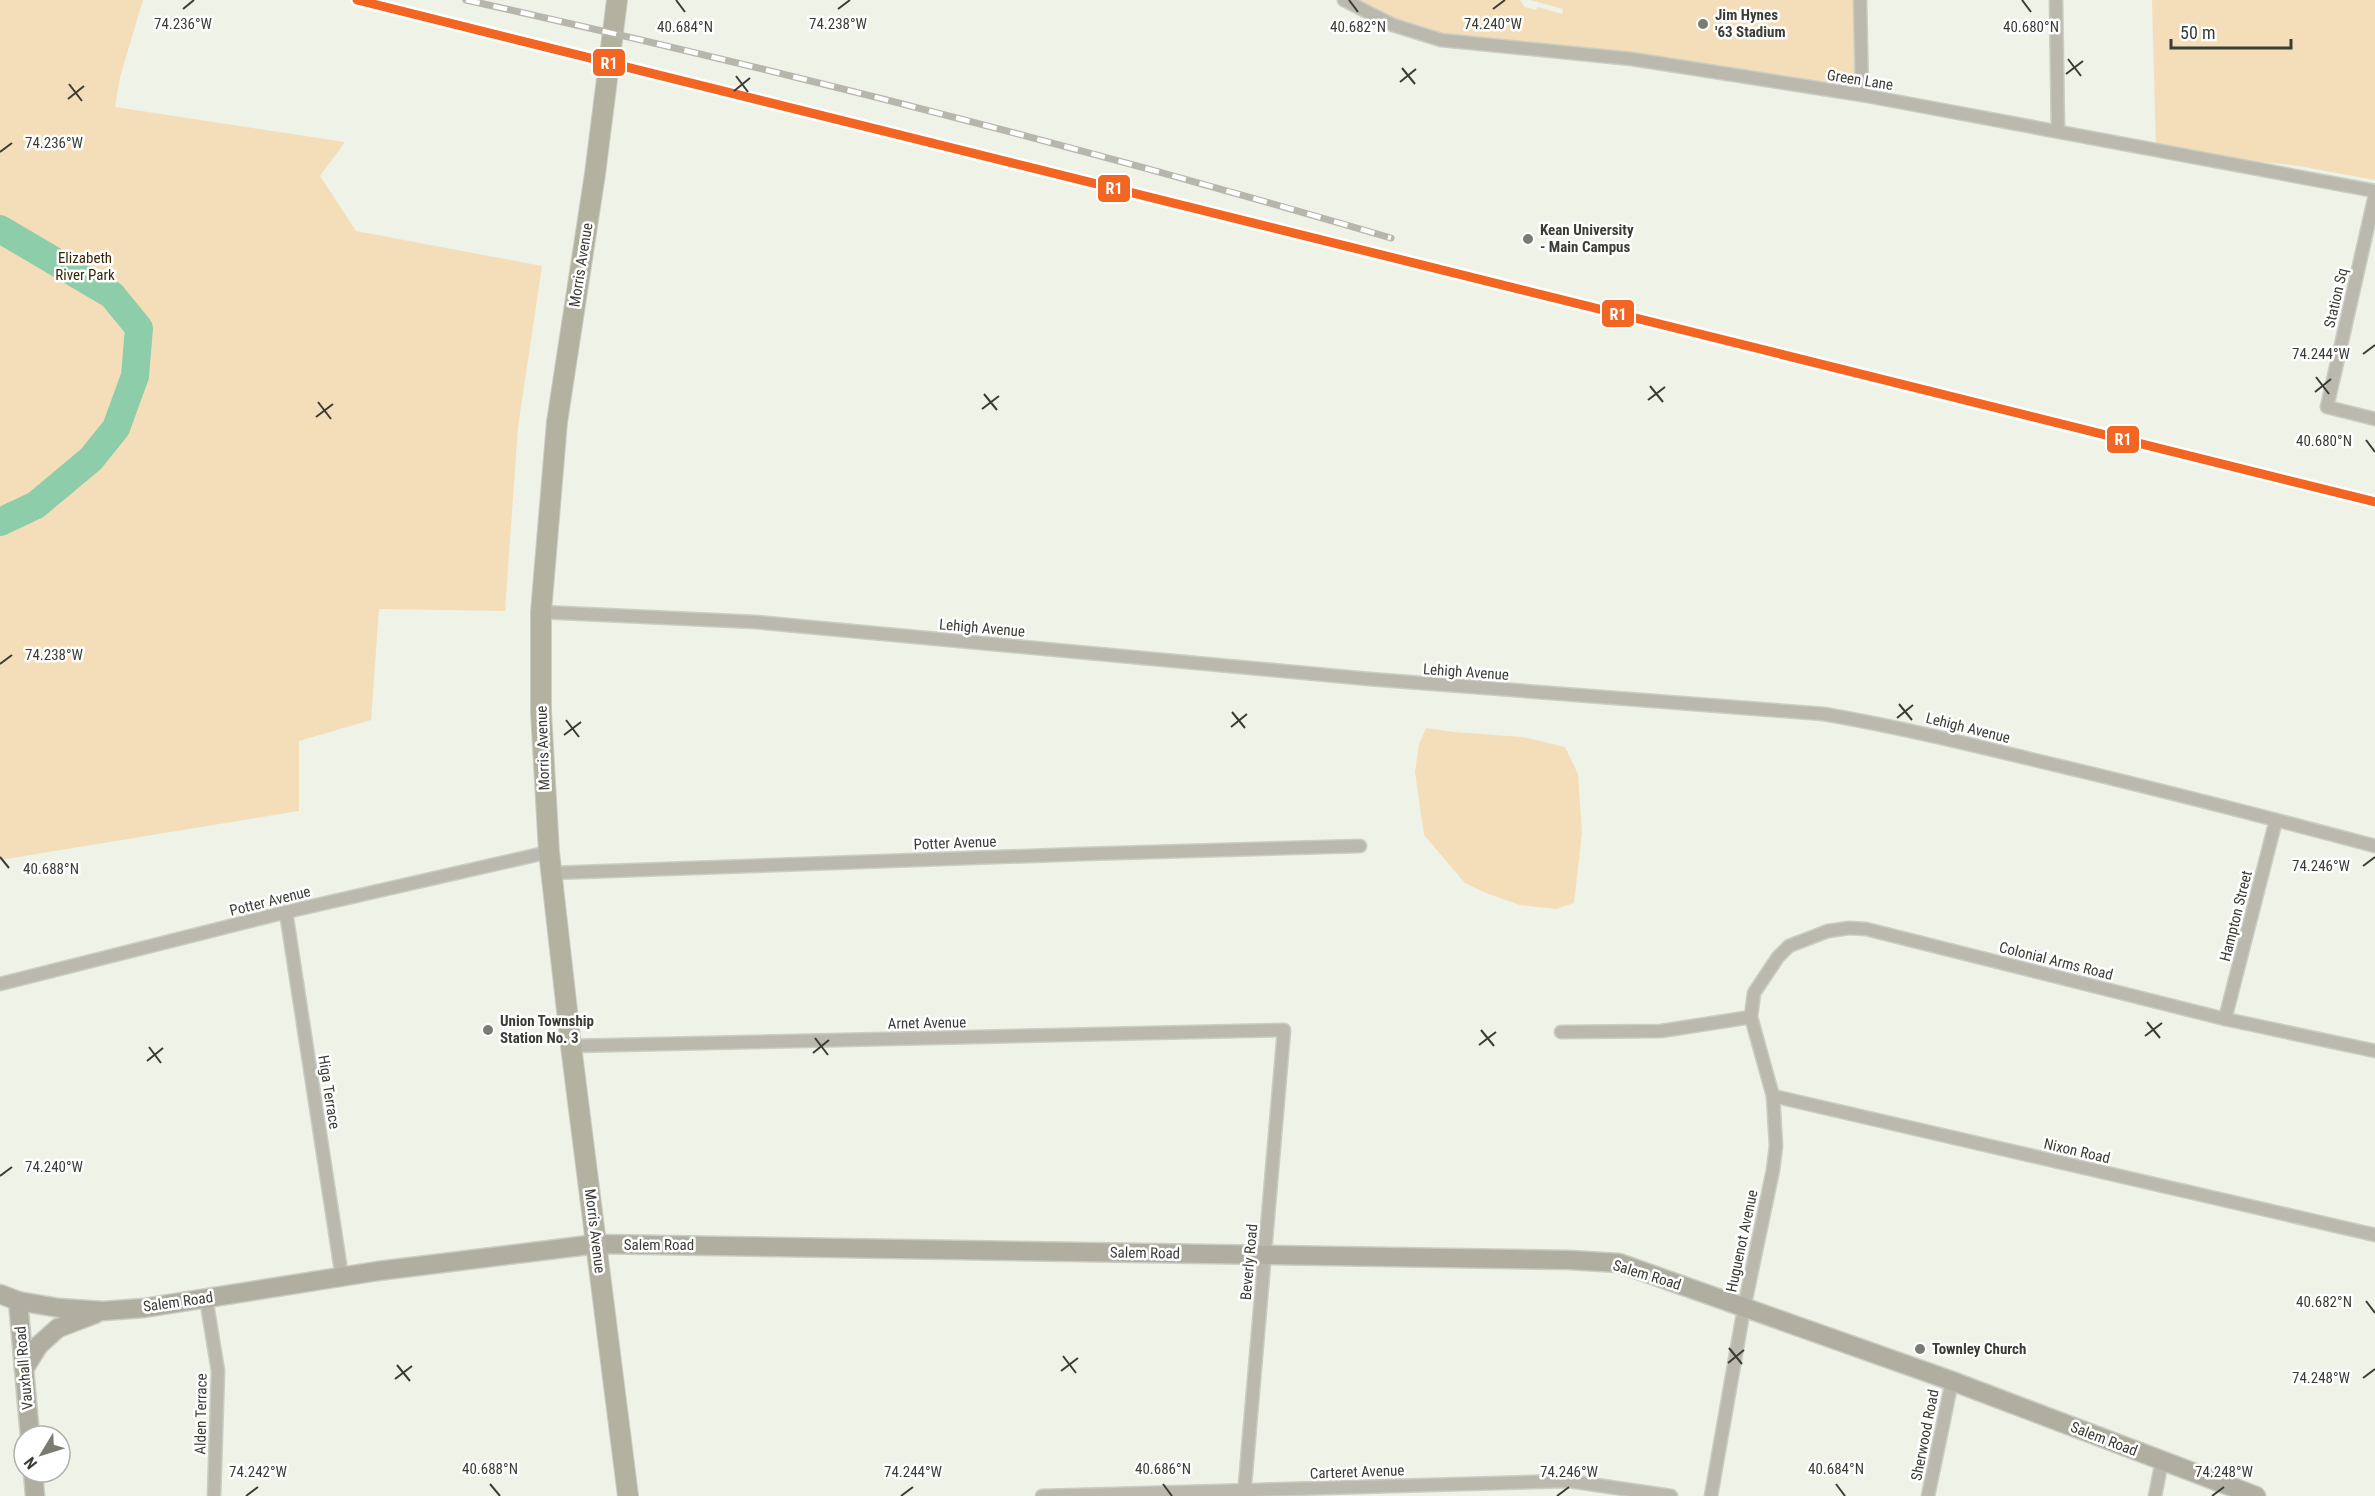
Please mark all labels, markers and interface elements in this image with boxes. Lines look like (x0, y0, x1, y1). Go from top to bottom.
place label: Jim Hynes '63 Stadium (1715, 6, 1786, 41)
scale bar (2171, 12, 2291, 50)
text: 74.236°W (154, 15, 213, 33)
text: 74.238°W (809, 15, 868, 33)
text: 74.240°W (1464, 15, 1523, 33)
marker: Jim Hynes '63 Stadium (1696, 17, 1710, 31)
text: 40.684°N (657, 18, 713, 36)
text: 40.682°N (1330, 18, 1386, 36)
text: 40.680°N (2003, 18, 2059, 36)
text: 50 m (2180, 22, 2215, 43)
line badge: R1 (592, 48, 626, 77)
text: R1 (601, 54, 617, 73)
street label: Green Lane (1826, 66, 1894, 94)
text: 74.236°W (25, 134, 84, 152)
line badge: R1 (1097, 174, 1131, 203)
text: R1 (1106, 179, 1122, 198)
place label: Kean University - Main Campus (1540, 221, 1634, 256)
street label: Morris Avenue (565, 222, 597, 308)
marker: Kean University - Main Campus (1521, 232, 1535, 246)
park label: Elizabeth River Park (55, 249, 115, 284)
street label: Station Sq (2320, 266, 2352, 330)
line badge: R1 (1601, 299, 1635, 328)
text: R1 (1610, 305, 1626, 324)
text: 74.244°W (2292, 345, 2351, 363)
line badge: R1 (2106, 425, 2140, 454)
text: R1 (2115, 430, 2131, 449)
text: 40.680°N (2296, 432, 2352, 450)
street label: Lehigh Avenue (938, 615, 1026, 641)
text: 74.238°W (25, 646, 84, 664)
street label: Lehigh Avenue (1422, 660, 1510, 684)
street label: Morris Avenue (533, 705, 553, 791)
street label: Lehigh Avenue (1924, 709, 2012, 747)
street label: Potter Avenue (913, 833, 997, 853)
text: 74.246°W (2292, 857, 2351, 875)
text: 40.688°N (23, 860, 79, 878)
street label: Hampton Street (2216, 869, 2256, 963)
street label: Potter Avenue (228, 882, 312, 920)
street label: Colonial Arms Road (1997, 938, 2115, 984)
place label: Union Township Station No. 3 (500, 1012, 594, 1047)
street label: Arnet Avenue (888, 1013, 966, 1033)
marker: Union Township Station No. 3 (481, 1023, 495, 1037)
street label: Higa Terrace (314, 1054, 344, 1130)
street label: Nixon Road (2042, 1135, 2112, 1167)
text: 74.240°W (25, 1158, 84, 1176)
street label: Morris Avenue (581, 1188, 609, 1274)
street label: Huguenot Avenue (1722, 1188, 1762, 1294)
street label: Beverly Road (1237, 1223, 1261, 1301)
street label: Salem Road (624, 1236, 694, 1254)
street label: Salem Road (1110, 1243, 1180, 1263)
street label: Salem Road (1611, 1256, 1683, 1294)
street label: Salem Road (142, 1288, 214, 1316)
text: 40.682°N (2296, 1293, 2352, 1311)
street label: Vauxhall Road (11, 1325, 37, 1411)
place label: Townley Church (1932, 1340, 2026, 1358)
marker: Townley Church (1913, 1342, 1927, 1356)
text: 74.248°W (2292, 1369, 2351, 1387)
street label: Alden Terrace (191, 1373, 211, 1455)
street label: Sherwood Road (1907, 1388, 1943, 1482)
street label: Salem Road (2068, 1418, 2140, 1460)
north arrow (12, 1424, 72, 1484)
text: N (20, 1453, 41, 1473)
text: 40.688°N (462, 1460, 518, 1478)
text: 40.686°N (1135, 1460, 1191, 1478)
text: 40.684°N (1808, 1460, 1864, 1478)
street label: Carteret Avenue (1309, 1461, 1405, 1483)
text: 74.242°W (229, 1463, 288, 1481)
text: 74.244°W (884, 1463, 943, 1481)
text: 74.246°W (1540, 1463, 1599, 1481)
text: 74.248°W (2195, 1463, 2254, 1481)

